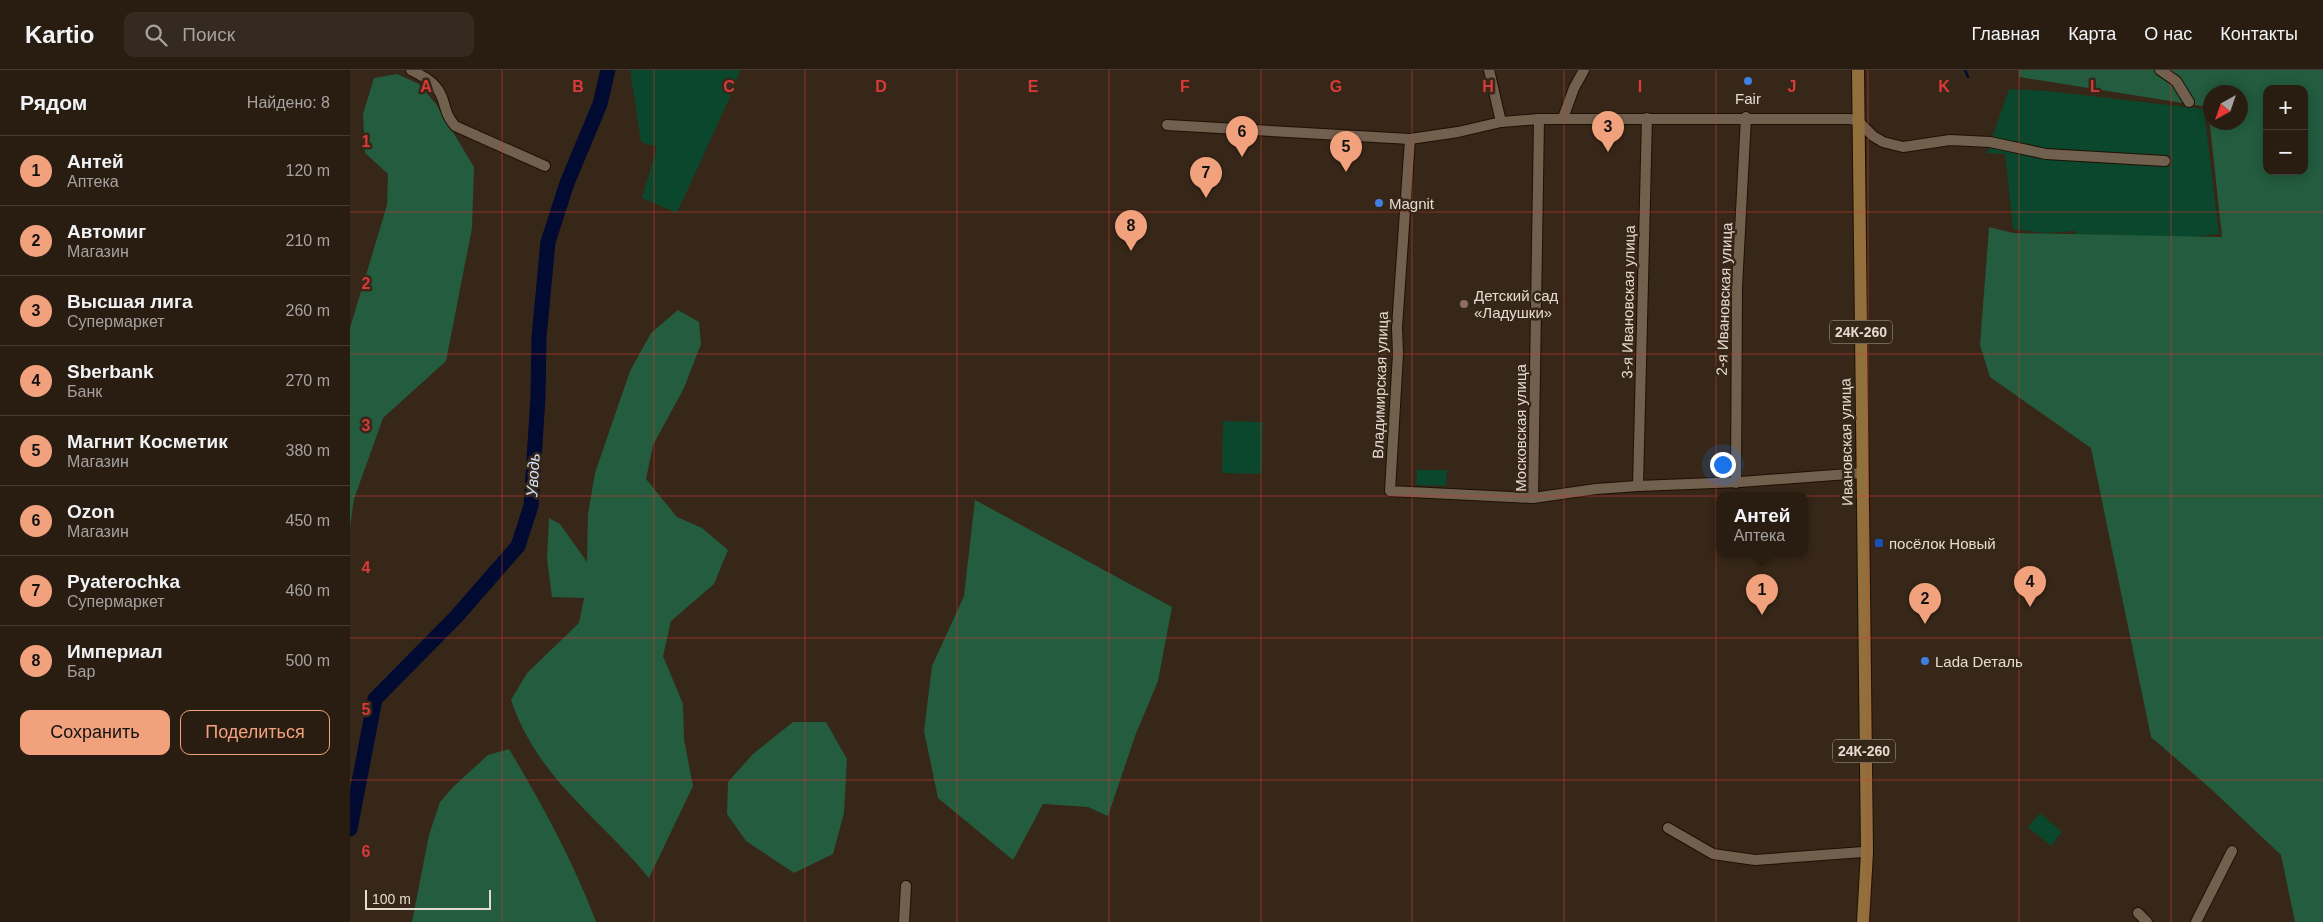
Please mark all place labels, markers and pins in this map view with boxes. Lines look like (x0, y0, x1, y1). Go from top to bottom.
marker: Fair (1742, 75, 1754, 87)
place label: Fair (1735, 90, 1761, 107)
pin: 3 (1592, 111, 1624, 152)
pin: 6 (1226, 116, 1258, 157)
pin: 5 (1330, 131, 1362, 172)
pin: 7 (1190, 157, 1222, 198)
place label: Magnit (1389, 195, 1435, 212)
marker: Magnit (1373, 197, 1385, 209)
pin: 8 (1115, 210, 1147, 251)
place label: Детский сад «Ладушки» (1474, 287, 1559, 321)
marker: Детский сад «Ладушки» (1458, 298, 1470, 310)
place label: посёлок Новый (1889, 535, 1996, 552)
marker: посёлок Новый (1873, 537, 1885, 549)
pin: 4 (2014, 566, 2046, 607)
pin: 1 (1746, 574, 1778, 615)
pin: 2 (1909, 583, 1941, 624)
place label: Lada Dеталь (1935, 653, 2023, 670)
marker: Lada Dеталь (1919, 655, 1931, 667)

